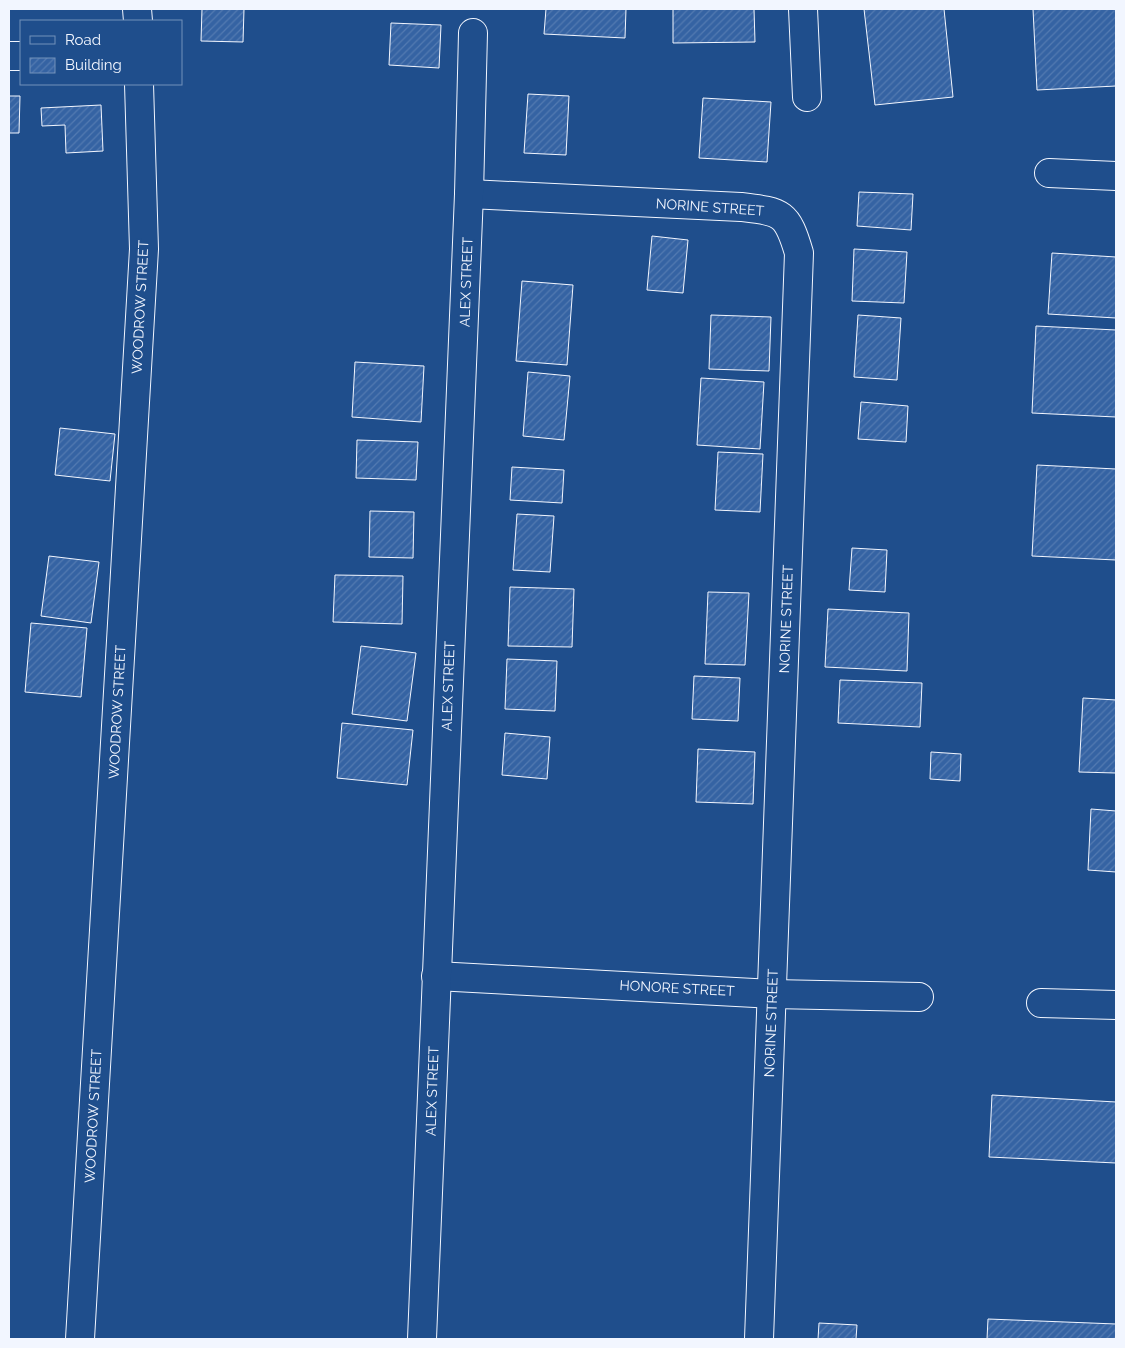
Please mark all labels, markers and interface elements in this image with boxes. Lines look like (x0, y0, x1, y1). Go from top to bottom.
legend (20, 20, 182, 85)
text: Road (65, 31, 101, 49)
text: Building (65, 56, 122, 74)
street label: NORINE STREET (655, 195, 765, 219)
street label: ALEX STREET (456, 236, 476, 327)
street label: WOODROW STREET (129, 239, 152, 374)
street label: NORINE STREET (776, 564, 796, 674)
street label: ALEX STREET (438, 640, 458, 731)
street label: WOODROW STREET (106, 644, 129, 779)
street label: NORINE STREET (761, 968, 781, 1078)
street label: HONORE STREET (619, 977, 735, 999)
street label: ALEX STREET (422, 1045, 442, 1136)
street label: WOODROW STREET (82, 1048, 105, 1183)

